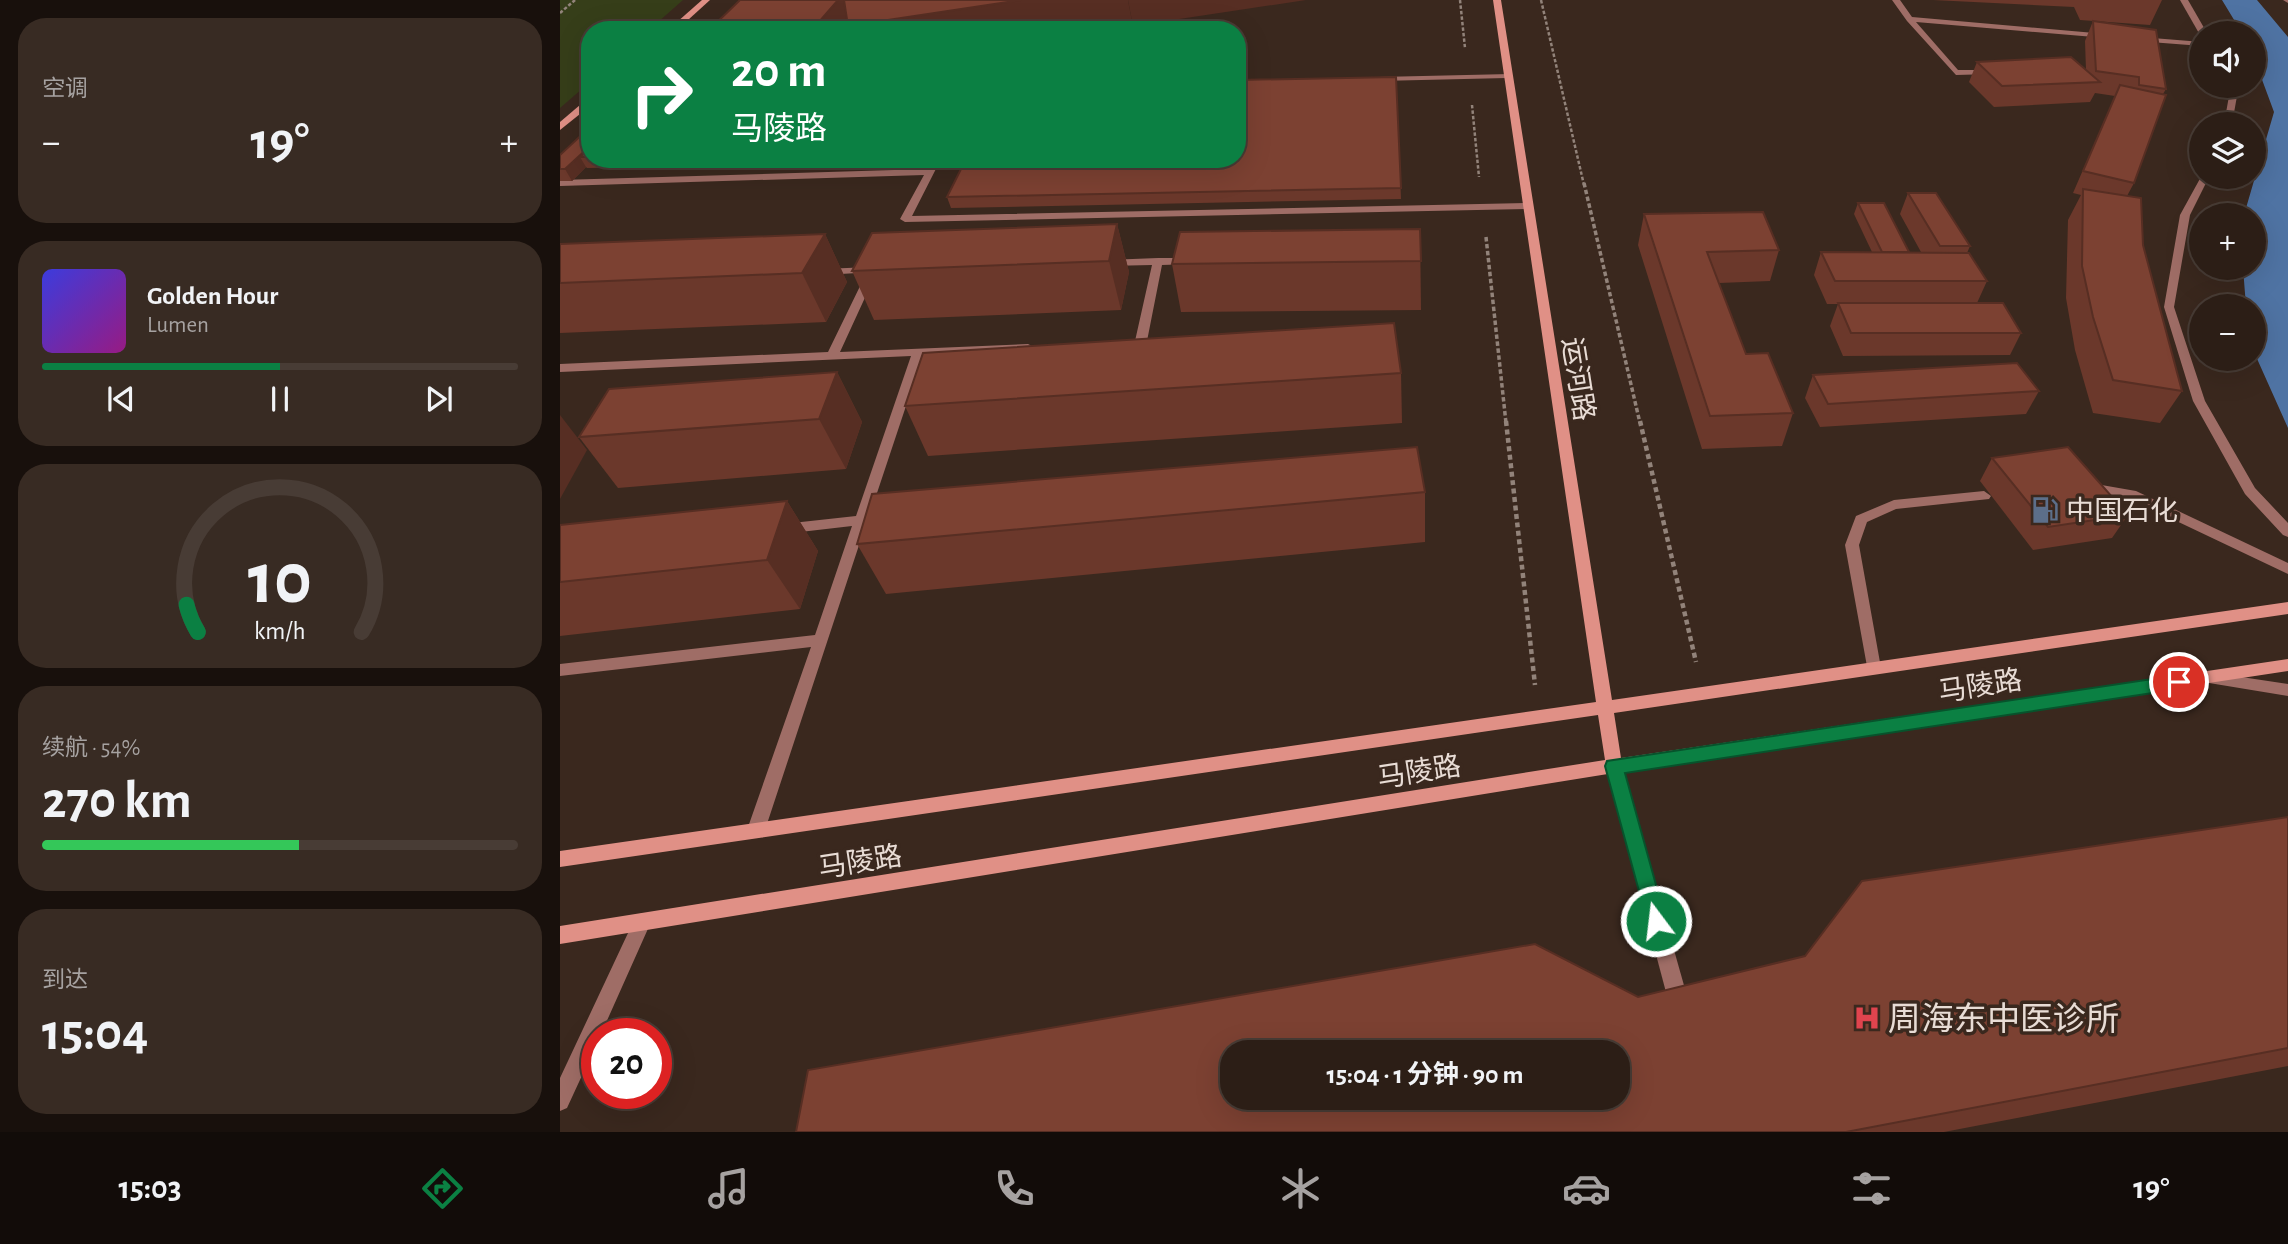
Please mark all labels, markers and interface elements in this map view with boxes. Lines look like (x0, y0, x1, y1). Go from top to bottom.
map controls (2189, 21, 2266, 371)
button: sound (2189, 21, 2266, 98)
text: 20 m (731, 47, 827, 96)
icon: right (616, 49, 707, 140)
text: 空调 (42, 78, 88, 101)
button: layers (2189, 112, 2266, 189)
text: 马陵路 (731, 113, 827, 145)
text: 19° (250, 116, 310, 168)
text: − (42, 124, 60, 162)
text: + (500, 124, 518, 162)
button: + (2189, 203, 2266, 280)
text: Golden Hour (147, 283, 278, 309)
button: − (2189, 294, 2266, 371)
text: Lumen (147, 314, 209, 337)
street label: 运河路 (1557, 335, 1599, 423)
icon: previous (102, 380, 140, 418)
icon: pause (261, 380, 299, 418)
icon: next (420, 380, 458, 418)
fuel station icon: 中国石化 (2030, 495, 2060, 525)
place label: 中国石化 (2066, 496, 2178, 526)
text: 10 (248, 544, 312, 617)
text: km/h (254, 619, 306, 644)
pin (2149, 652, 2209, 712)
icon: arrive (2160, 663, 2198, 701)
street label: 马陵路 (1936, 665, 2024, 707)
text: 续航 · 54% (42, 737, 141, 760)
street label: 马陵路 (1375, 751, 1463, 793)
text: 270 km (42, 775, 192, 827)
street label: 马陵路 (816, 841, 904, 883)
position arrow (1619, 884, 1693, 958)
text: 到达 (42, 969, 88, 992)
place label: 周海东中医诊所 (1888, 1002, 2119, 1037)
hospital icon: 周海东中医诊所 (1852, 1003, 1882, 1033)
text: 15:04 (42, 1007, 148, 1059)
speed limit sign: 20 (581, 1018, 672, 1109)
text: 15:04 · 1 分钟 · 90 m (1326, 1062, 1524, 1088)
icon: directions (418, 1164, 467, 1213)
icon: music (704, 1164, 753, 1213)
icon: phone (990, 1164, 1039, 1213)
icon: climate (1276, 1164, 1325, 1213)
icon: car (1562, 1164, 1611, 1213)
icon: filters (1847, 1164, 1896, 1213)
text: 15:03 (118, 1172, 182, 1204)
text: 19° (2133, 1172, 2170, 1204)

